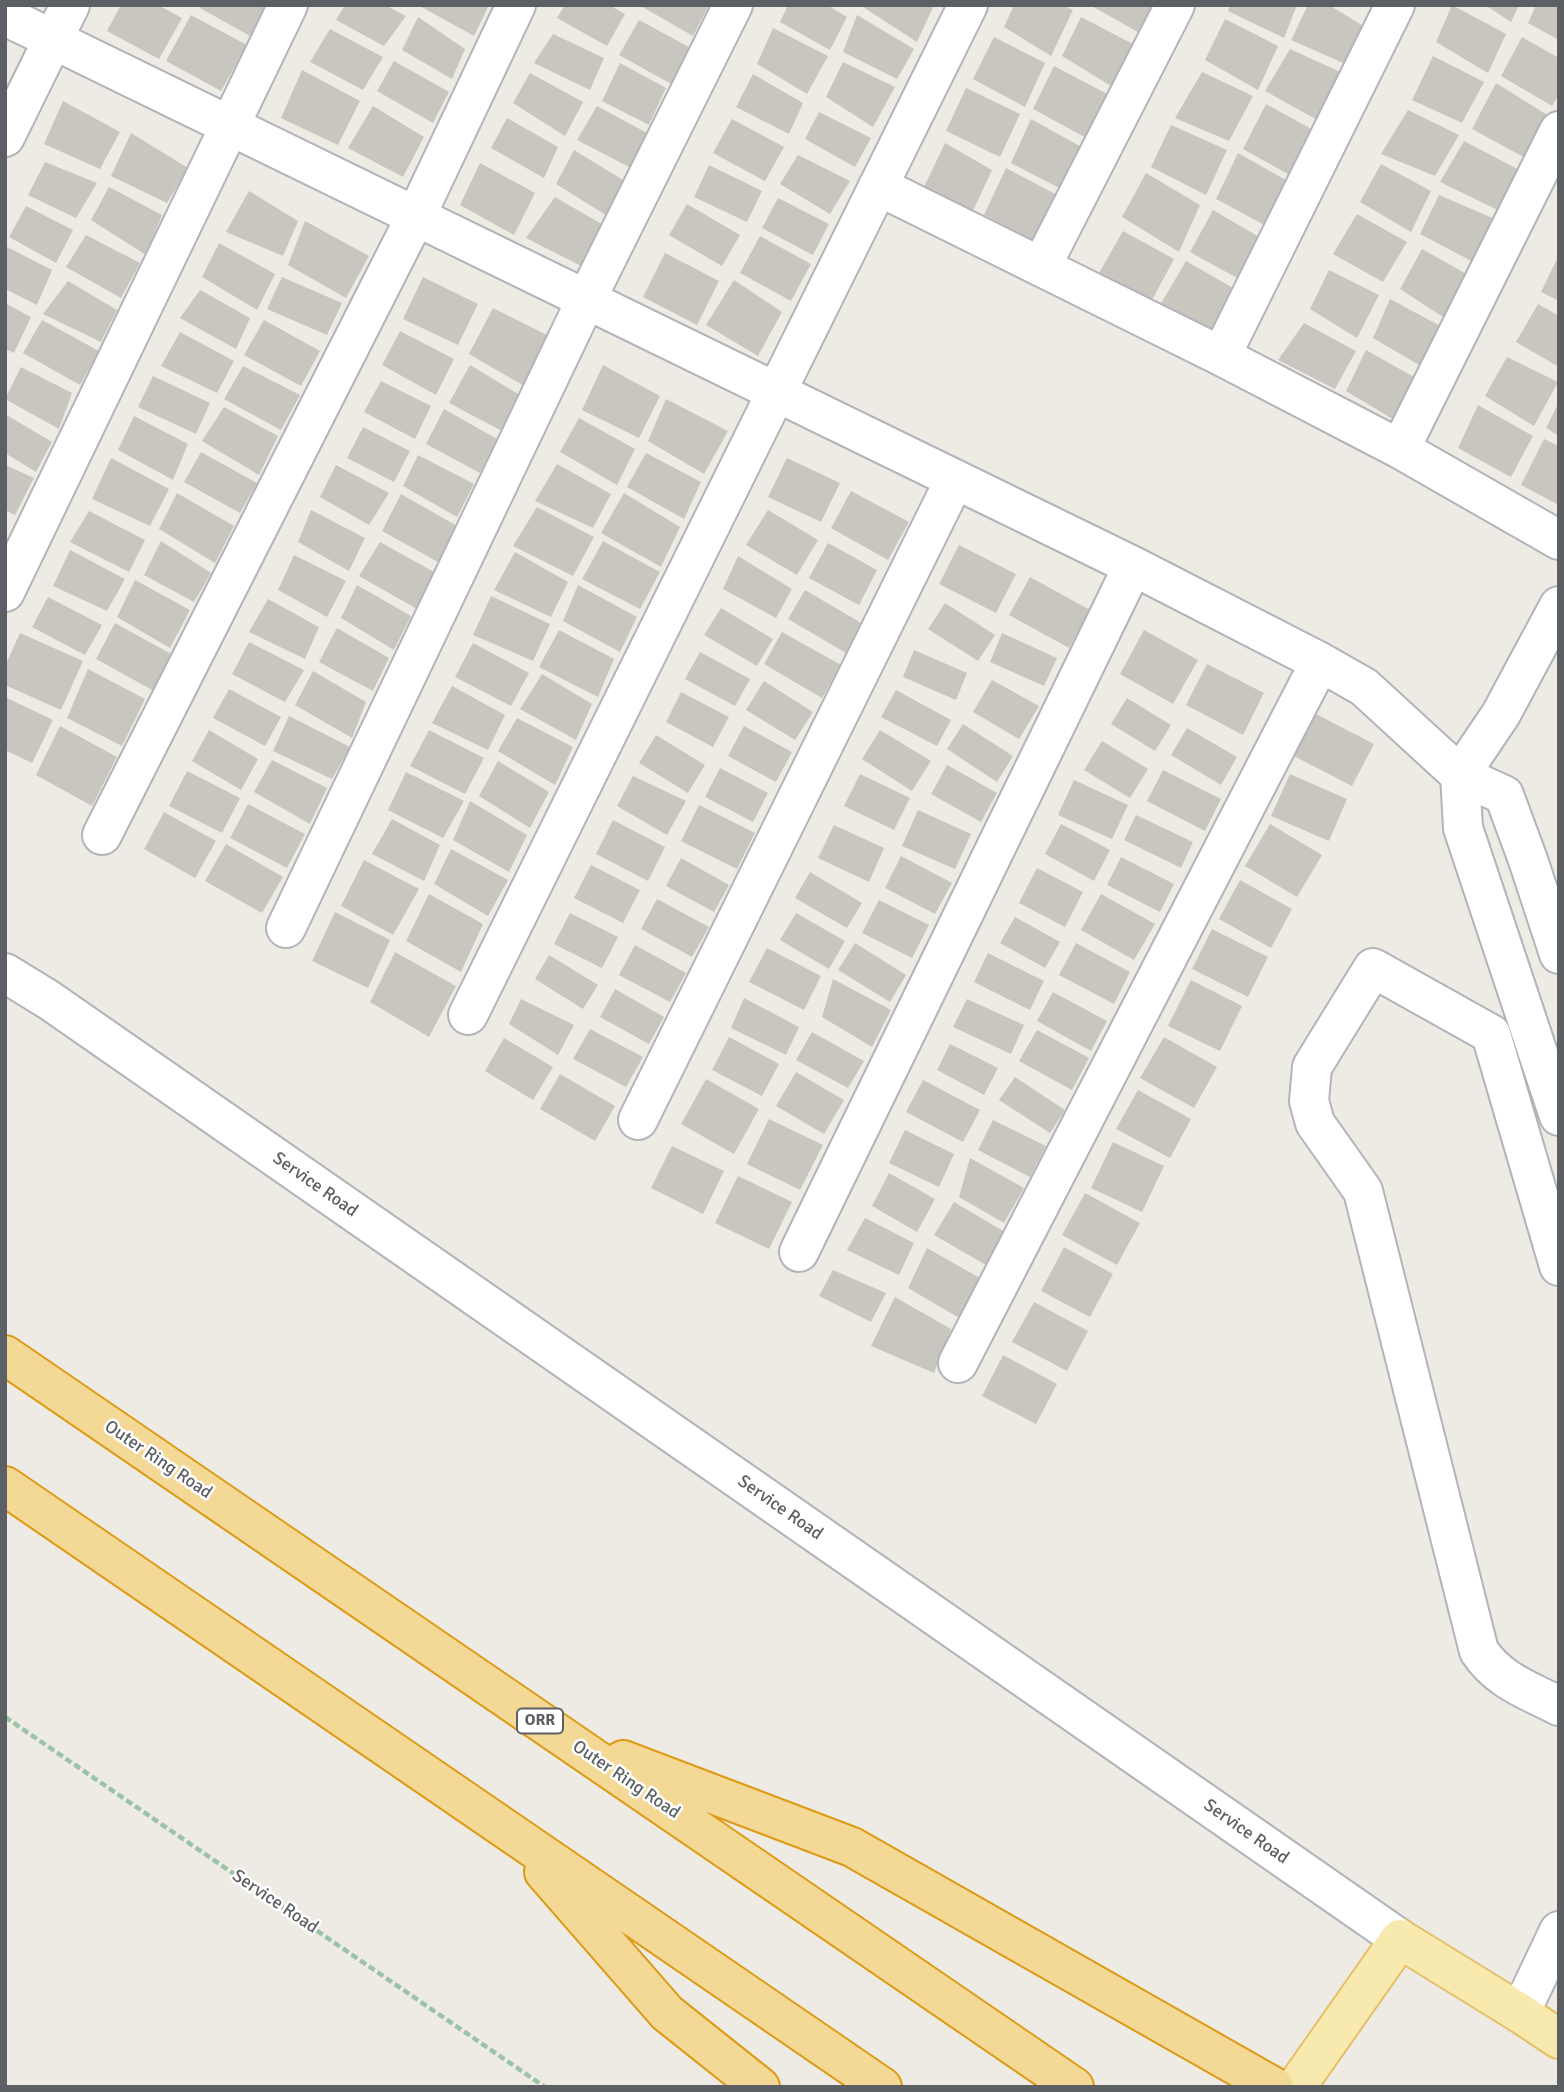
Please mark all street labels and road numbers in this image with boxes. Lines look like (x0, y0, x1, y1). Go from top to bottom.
street label: Service Road (268, 1148, 362, 1222)
street label: Outer Ring Road (100, 1416, 216, 1504)
street label: Service Road (733, 1471, 827, 1545)
road number: ORR (517, 1708, 563, 1734)
street label: Outer Ring Road (568, 1736, 684, 1824)
street label: Service Road (1199, 1795, 1293, 1869)
street label: Service Road (228, 1865, 322, 1939)

